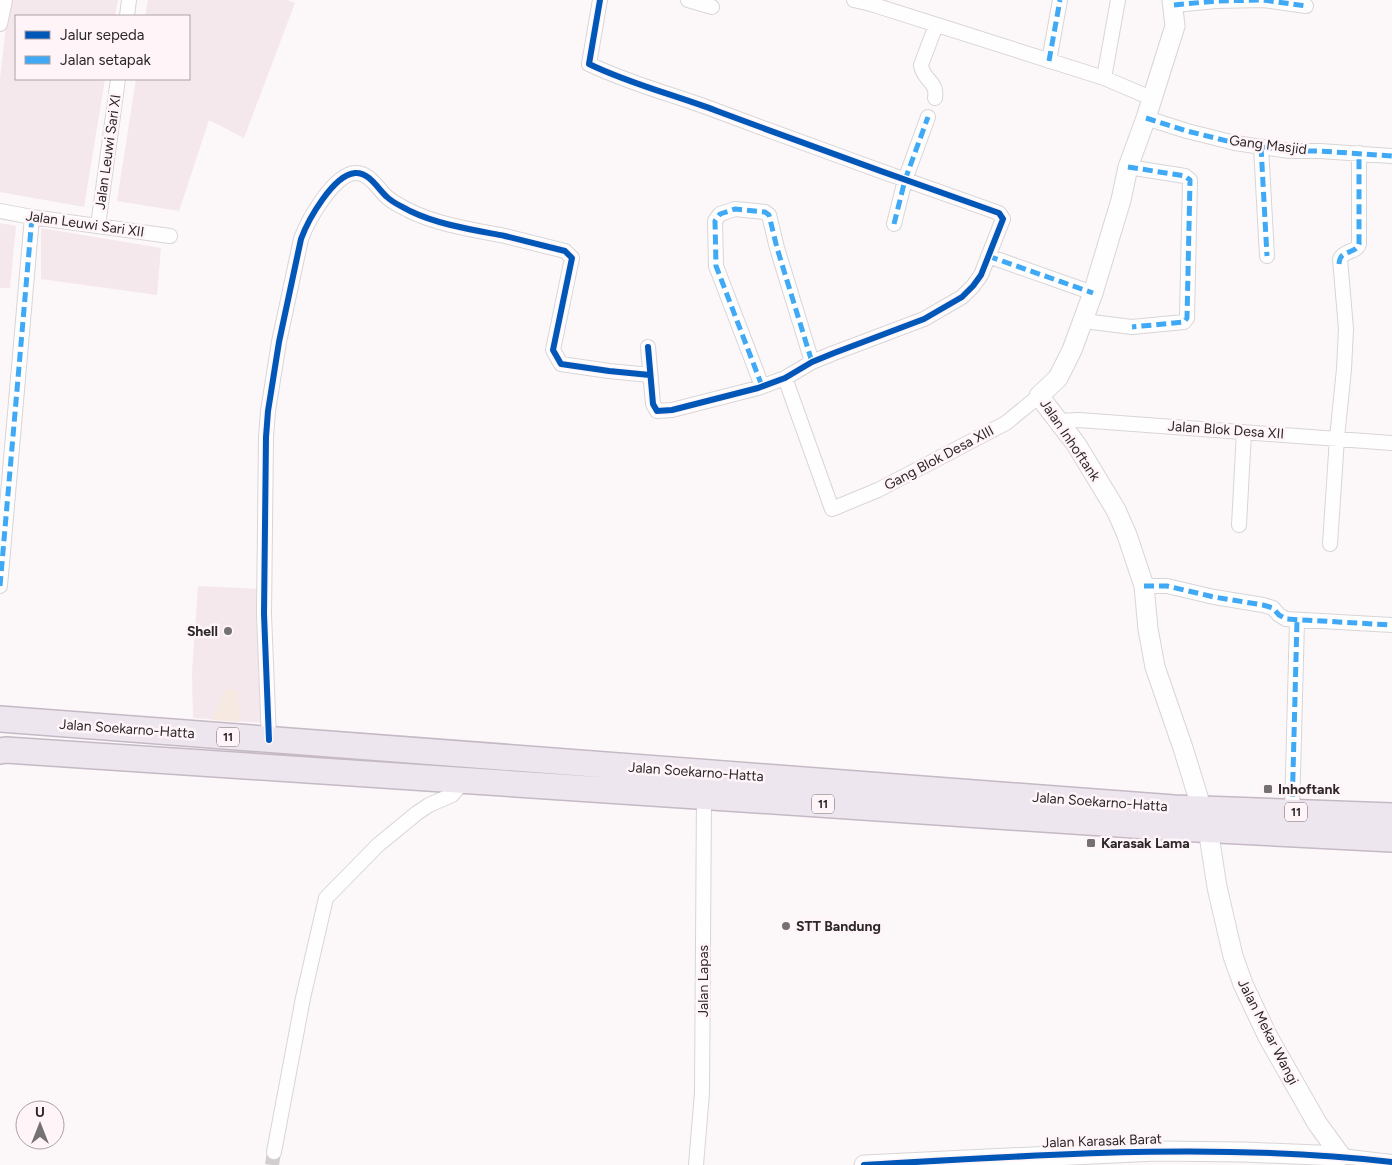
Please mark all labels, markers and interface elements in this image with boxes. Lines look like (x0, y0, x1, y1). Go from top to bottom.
legend (15, 15, 190, 80)
text: Jalur sepeda (60, 26, 145, 44)
text: Jalan setapak (60, 51, 151, 69)
street label: Jalan Leuwi Sari XI (92, 93, 124, 211)
street label: Gang Masjid (1228, 132, 1308, 158)
street label: Jalan Leuwi Sari XII (25, 207, 145, 241)
street label: Jalan Inhoftank (1036, 396, 1104, 485)
street label: Jalan Blok Desa XII (1167, 417, 1285, 443)
street label: Gang Blok Desa XIII (881, 422, 997, 494)
place label: Shell (187, 623, 218, 640)
marker: Shell (222, 625, 234, 637)
street label: Jalan Soekarno-Hatta (59, 716, 195, 742)
road number: 11 (217, 728, 239, 746)
street label: Jalan Soekarno-Hatta (628, 759, 764, 785)
place label: Inhoftank (1278, 781, 1341, 798)
marker: Inhoftank (1262, 783, 1274, 795)
street label: Jalan Soekarno-Hatta (1032, 789, 1168, 815)
road number: 11 (812, 794, 834, 814)
road number: 11 (1285, 802, 1307, 822)
place label: Karasak Lama (1101, 835, 1190, 852)
marker: Karasak Lama (1085, 837, 1097, 849)
place label: STT Bandung (796, 918, 881, 935)
marker: STT Bandung (780, 920, 792, 932)
street label: Jalan Lapas (695, 945, 712, 1017)
street label: Jalan Mekar Wangi (1234, 976, 1302, 1088)
north arrow (15, 1100, 65, 1150)
text: U (35, 1104, 45, 1121)
street label: Jalan Karasak Barat (1042, 1130, 1162, 1152)

